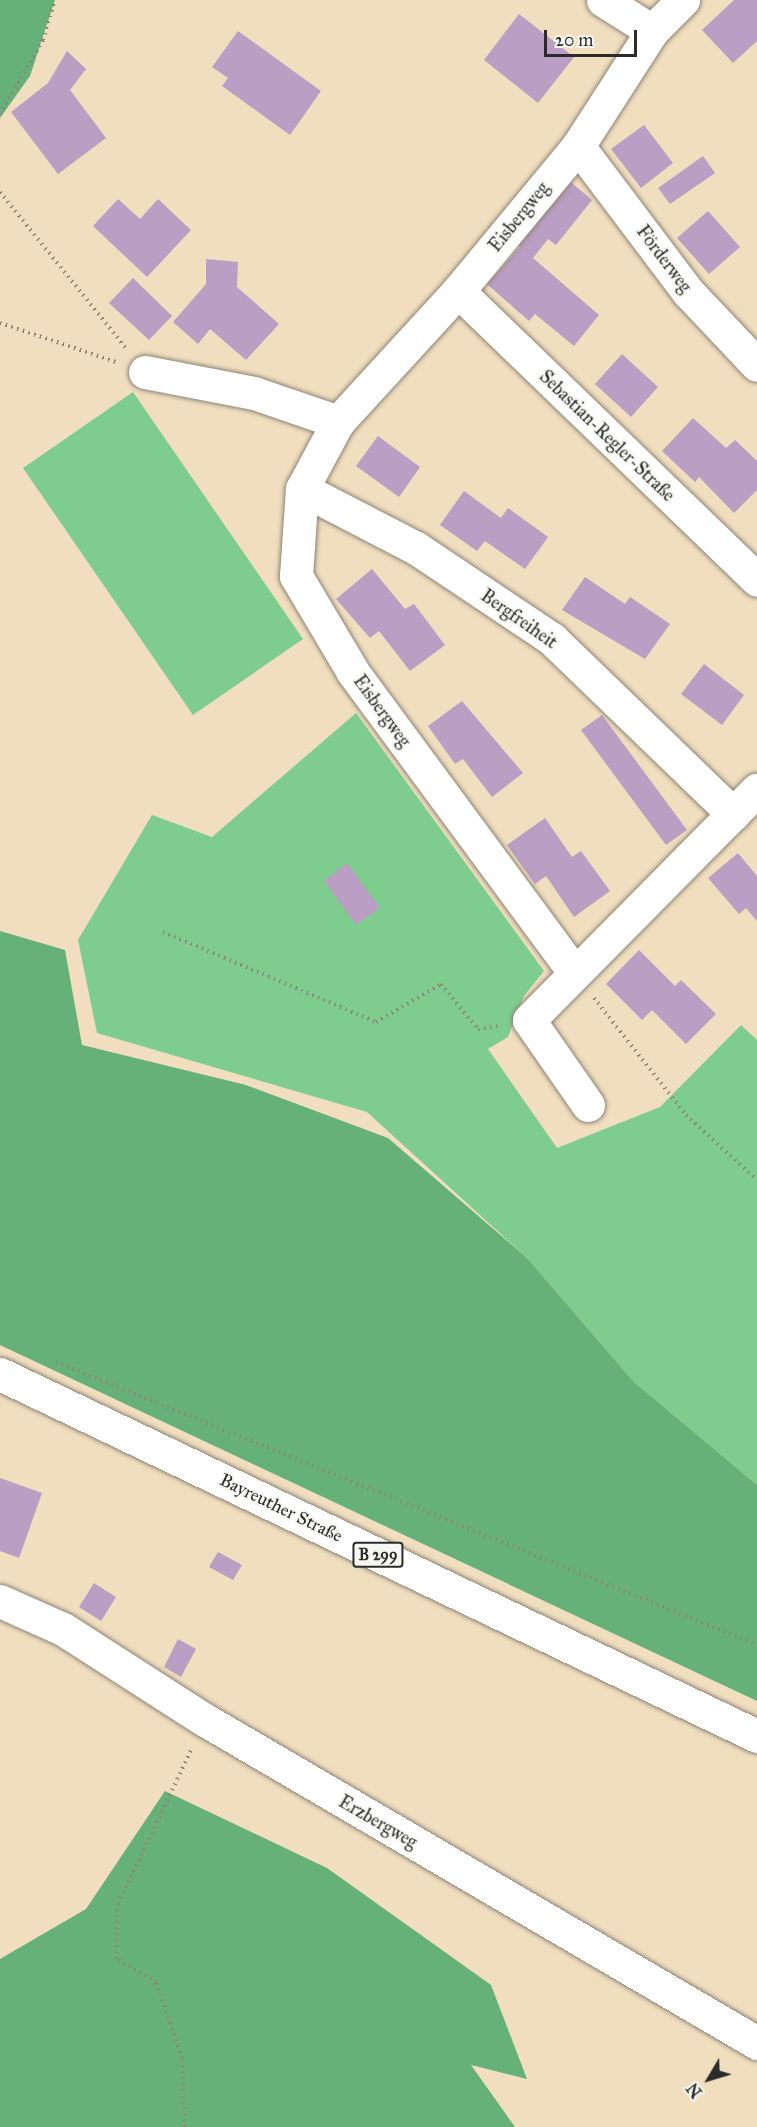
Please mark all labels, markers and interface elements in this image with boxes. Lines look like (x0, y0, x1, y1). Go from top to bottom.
scale bar (547, 18, 640, 56)
text: 20 m (555, 29, 593, 51)
street label: Eisbergweg (484, 178, 554, 256)
street label: Förderweg (632, 221, 696, 297)
street label: Sebastian-Regler-Straße (535, 366, 679, 506)
street label: Bergfreiheit (477, 585, 561, 653)
street label: Eisbergweg (349, 671, 415, 751)
street label: Bayreuther Straße (216, 1469, 346, 1547)
road number: B 299 (351, 1542, 405, 1568)
street label: Erzbergweg (335, 1791, 421, 1853)
north arrow (679, 2049, 739, 2109)
text: N (683, 2079, 706, 2102)

